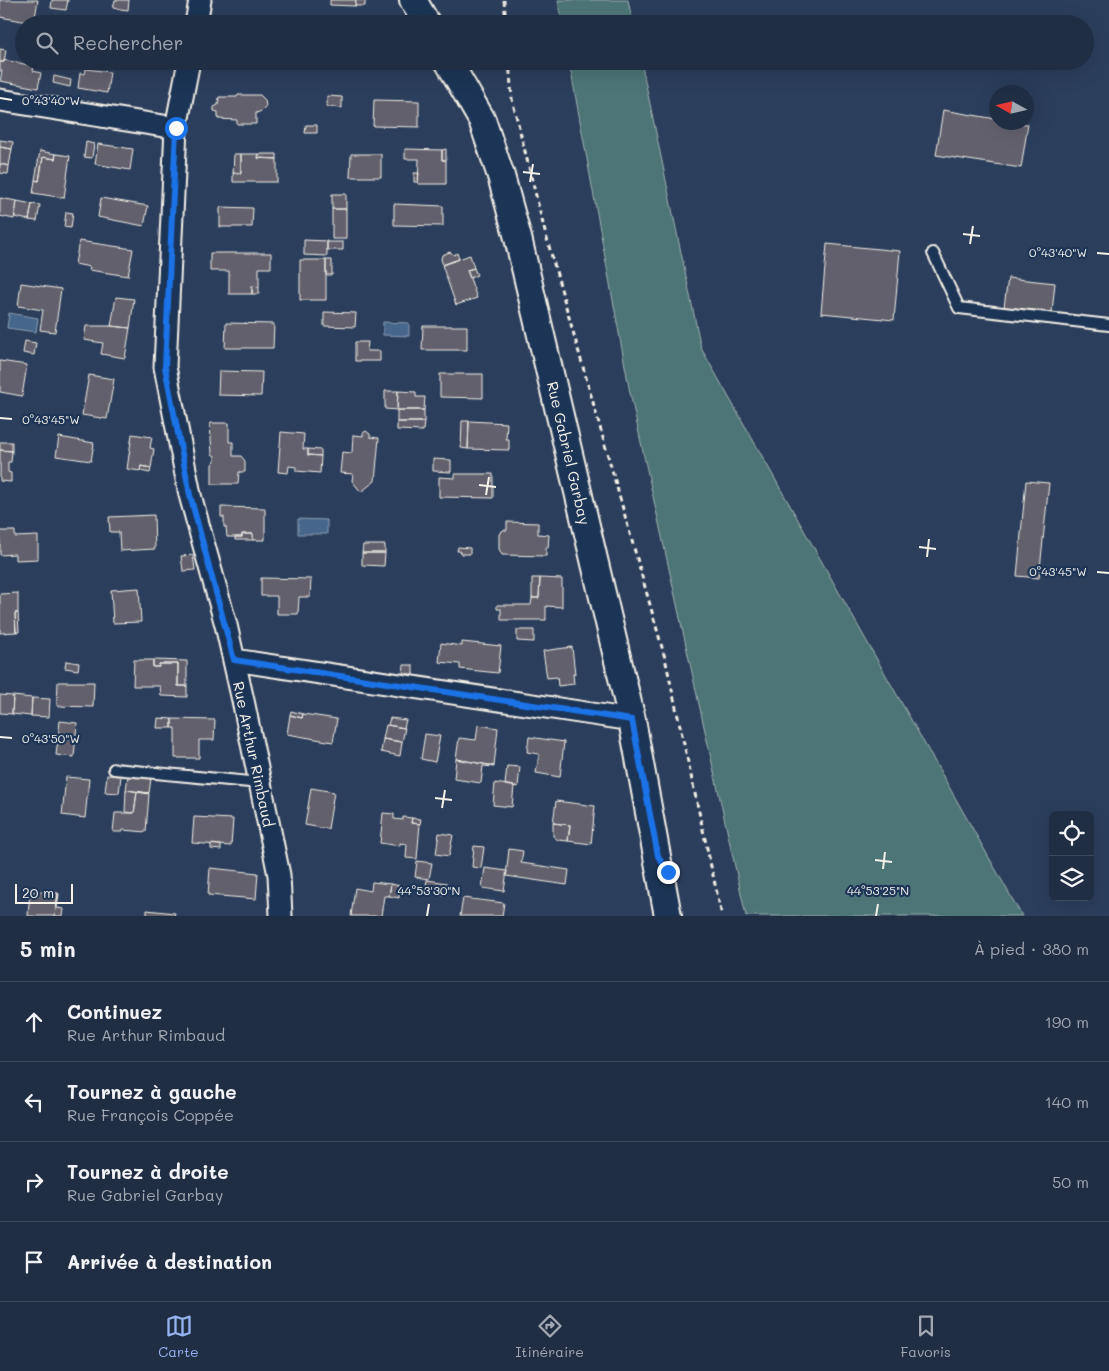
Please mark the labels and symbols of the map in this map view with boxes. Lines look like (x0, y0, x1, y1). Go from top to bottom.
north arrow (989, 85, 1034, 130)
text: 0°43'40"W (22, 92, 80, 108)
route start (165, 117, 188, 140)
text: 0°43'40"W (1029, 244, 1087, 260)
street label: Rue Gabriel Garbay (543, 379, 595, 527)
text: 0°43'45"W (22, 411, 80, 427)
text: 0°43'45"W (1029, 563, 1087, 579)
street label: Rue Arthur Rimbaud (229, 679, 279, 829)
text: 0°43'50"W (22, 730, 80, 746)
route end (657, 861, 680, 884)
scale bar (15, 881, 72, 904)
text: 44°53'30"N (398, 882, 460, 898)
text: 44°53'25"N (847, 882, 909, 898)

